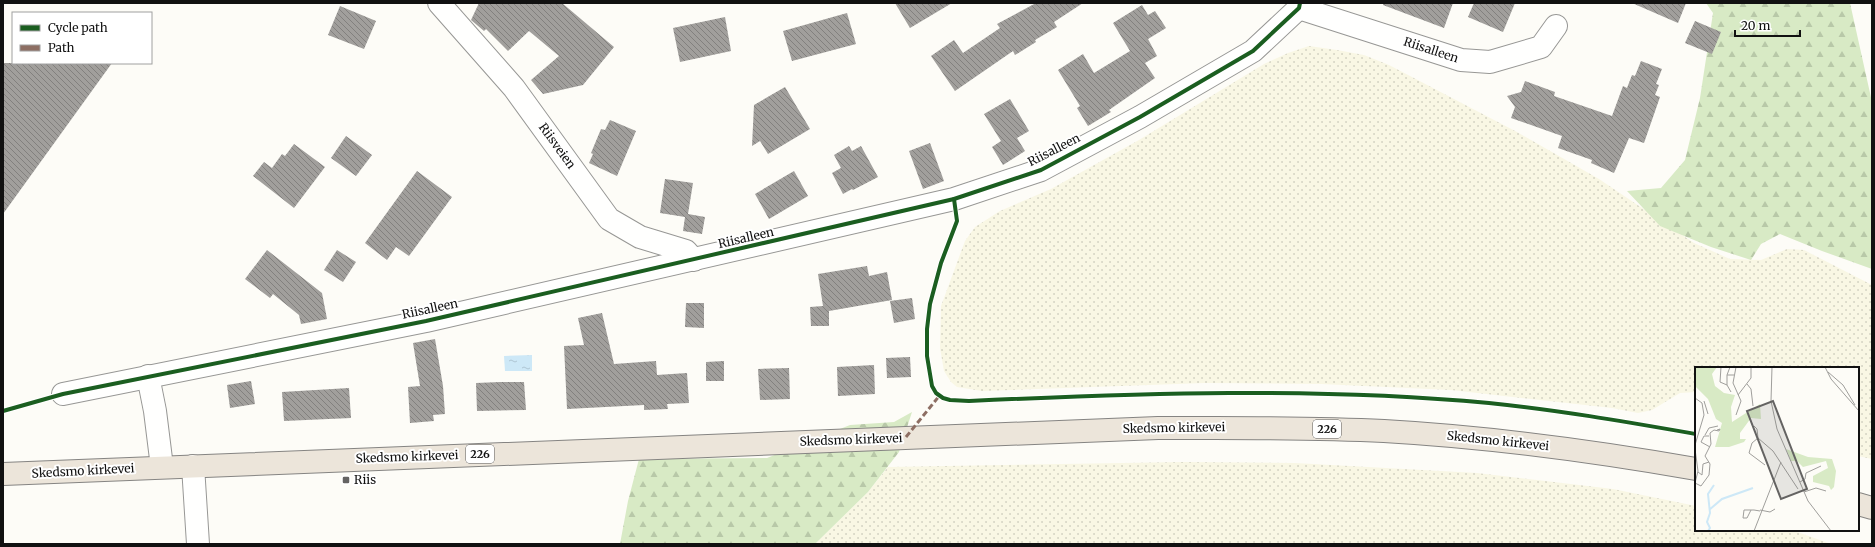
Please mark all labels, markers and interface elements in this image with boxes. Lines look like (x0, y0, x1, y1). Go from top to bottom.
legend (12, 12, 152, 64)
scale bar (1735, 12, 1800, 38)
text: 20 m (1741, 18, 1770, 33)
text: Cycle path (48, 20, 108, 35)
street label: Riisalleen (1402, 34, 1461, 65)
text: Path (48, 40, 74, 55)
street label: Riisveien (536, 120, 579, 172)
street label: Riisalleen (1025, 130, 1083, 169)
street label: Riisalleen (716, 224, 775, 251)
street label: Riisalleen (401, 295, 459, 322)
inset map (1695, 367, 1859, 531)
street label: Skedsmo kirkevei (1122, 419, 1226, 436)
road number: 226 (1313, 420, 1341, 438)
street label: Skedsmo kirkevei (1446, 428, 1550, 453)
street label: Skedsmo kirkevei (799, 430, 903, 449)
road number: 226 (466, 445, 494, 463)
street label: Skedsmo kirkevei (355, 447, 459, 466)
street label: Skedsmo kirkevei (31, 460, 135, 481)
place label: Riis (354, 472, 376, 487)
marker: Riis (341, 475, 351, 485)

